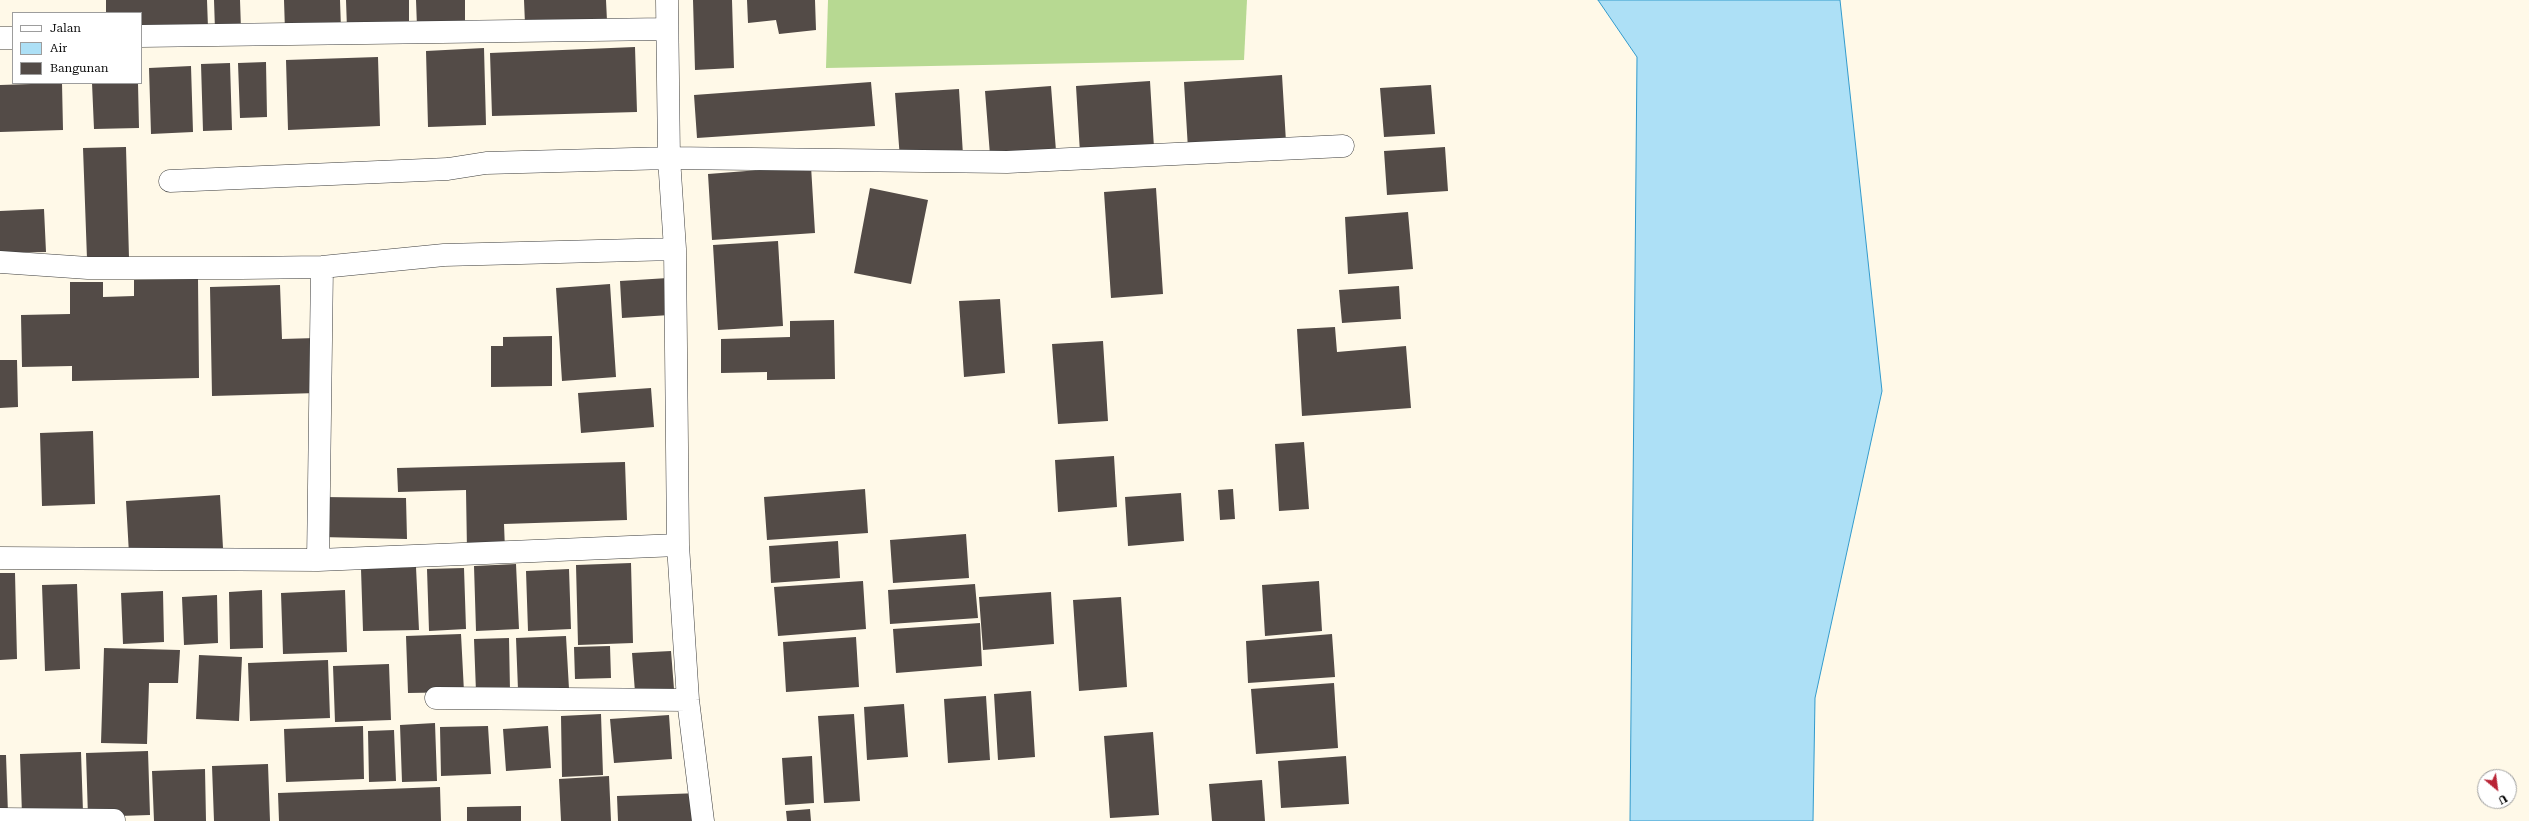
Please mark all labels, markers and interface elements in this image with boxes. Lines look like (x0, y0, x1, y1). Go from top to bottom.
legend (12, 12, 142, 84)
text: Jalan (50, 21, 81, 35)
text: Air (50, 41, 67, 55)
text: Bangunan (50, 61, 109, 75)
north arrow (2477, 769, 2517, 809)
text: U (2496, 791, 2509, 807)

